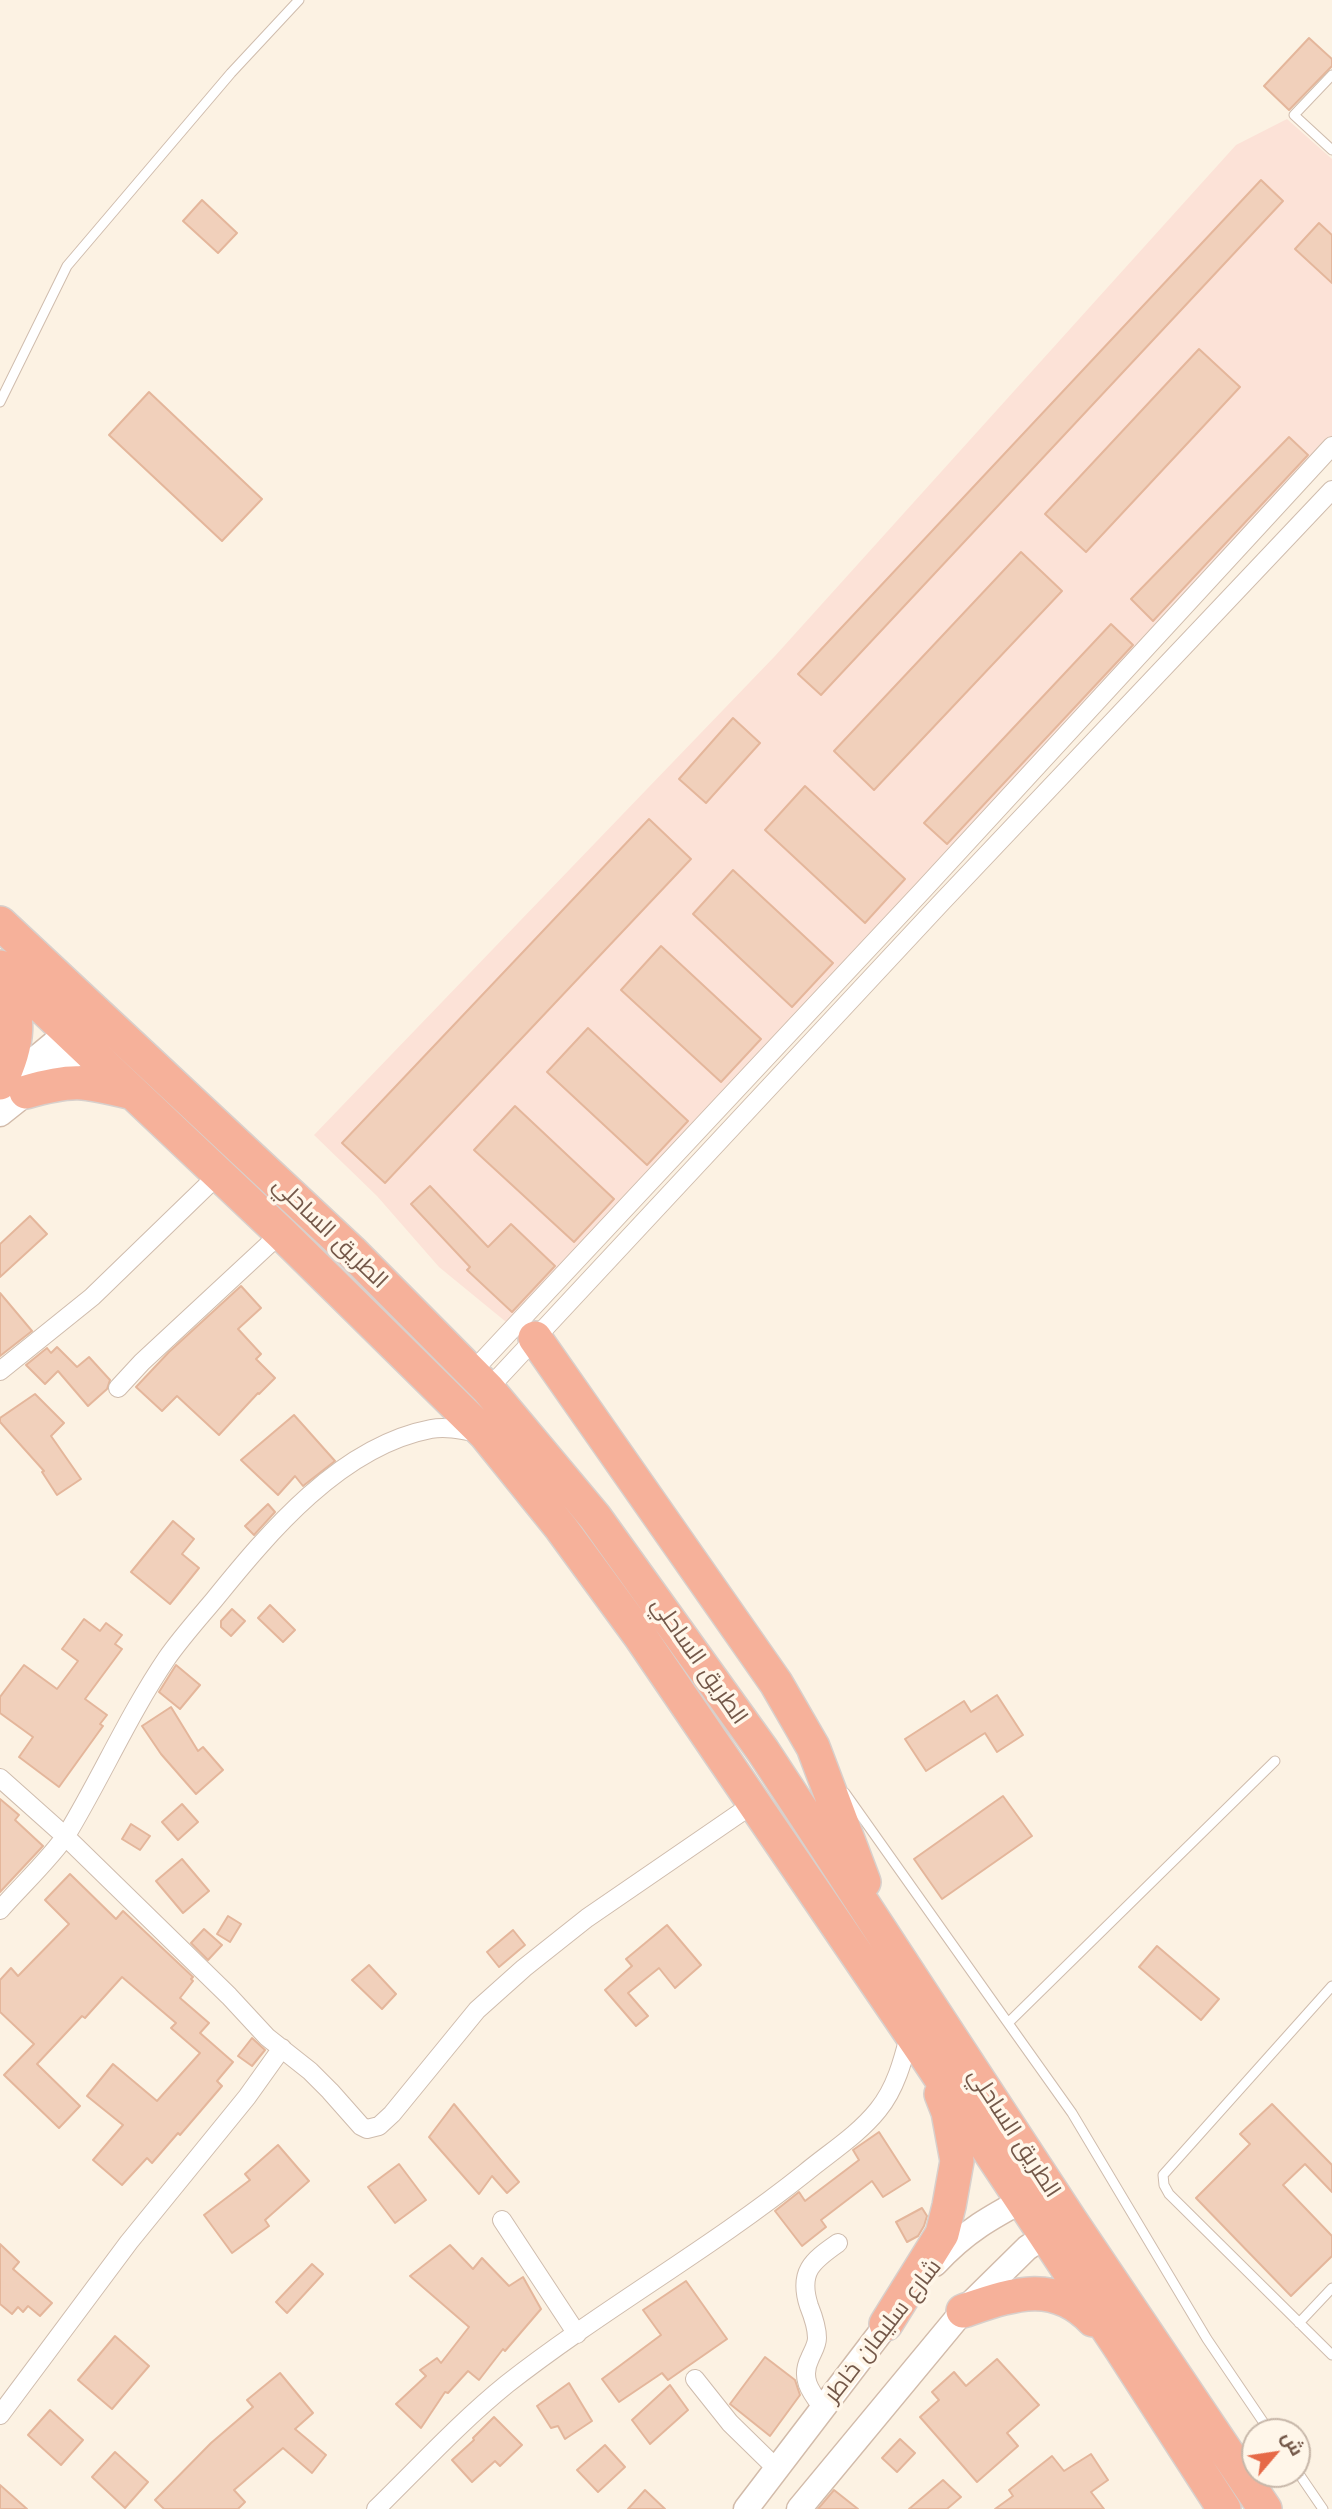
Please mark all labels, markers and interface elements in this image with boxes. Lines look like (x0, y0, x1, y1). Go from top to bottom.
street label: الطريق الساحلي (267, 1171, 393, 1295)
street label: الطريق الساحلي (645, 1592, 753, 1730)
street label: الطريق الساحلي (962, 2063, 1066, 2203)
street label: شارع سليمان خاطر (818, 2254, 948, 2408)
north arrow (1241, 2418, 1311, 2488)
text: ش (1277, 2427, 1309, 2460)

